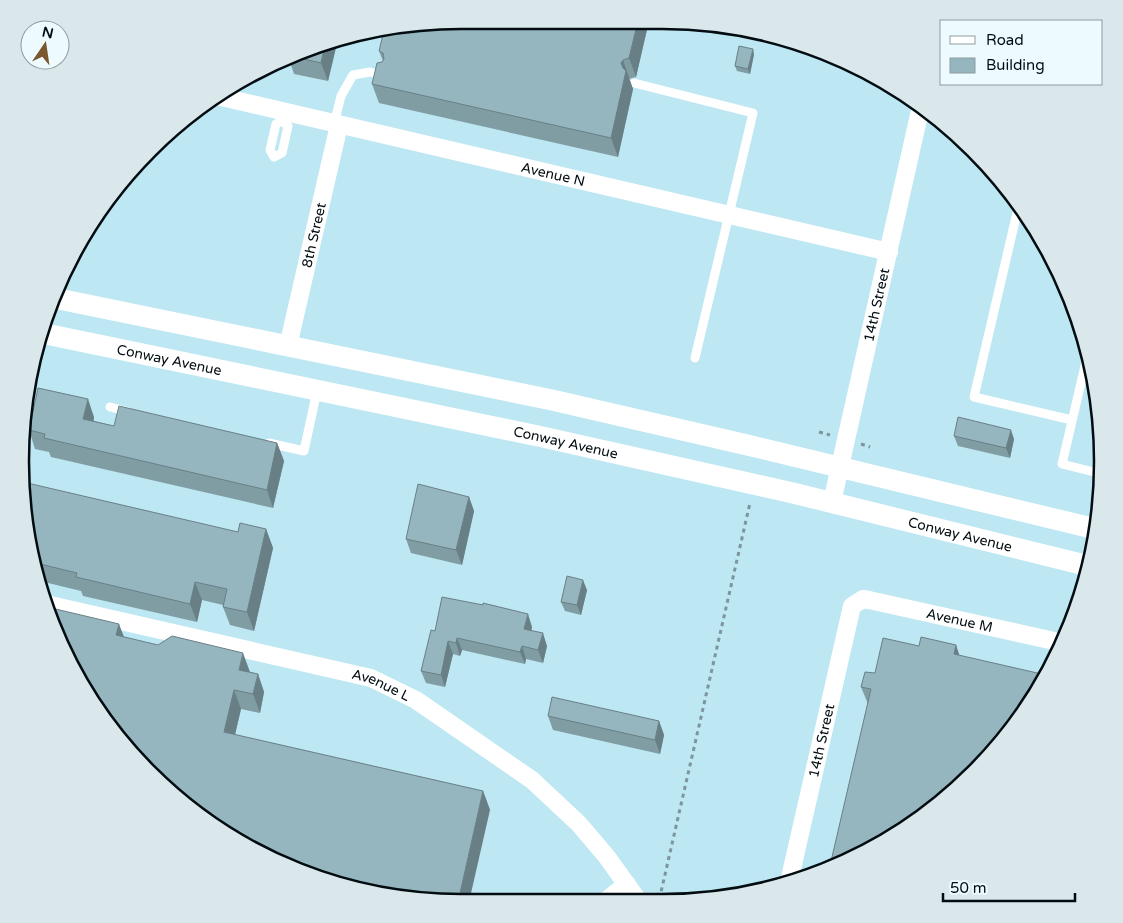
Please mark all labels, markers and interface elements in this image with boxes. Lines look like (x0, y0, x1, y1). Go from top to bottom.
north arrow (20, 20, 70, 70)
legend (940, 20, 1103, 85)
text: N (40, 23, 55, 42)
text: Road (986, 31, 1024, 49)
text: Building (986, 56, 1045, 74)
street label: Avenue N (519, 158, 587, 190)
street label: 8th Street (298, 200, 330, 269)
street label: 14th Street (860, 266, 893, 343)
street label: Conway Avenue (115, 340, 223, 379)
street label: Conway Avenue (512, 423, 620, 462)
street label: Conway Avenue (906, 513, 1014, 555)
street label: Avenue M (925, 604, 994, 636)
street label: Avenue L (350, 665, 413, 704)
street label: 14th Street (805, 701, 838, 779)
scale bar (943, 870, 1076, 902)
text: 50 m (950, 879, 987, 897)

